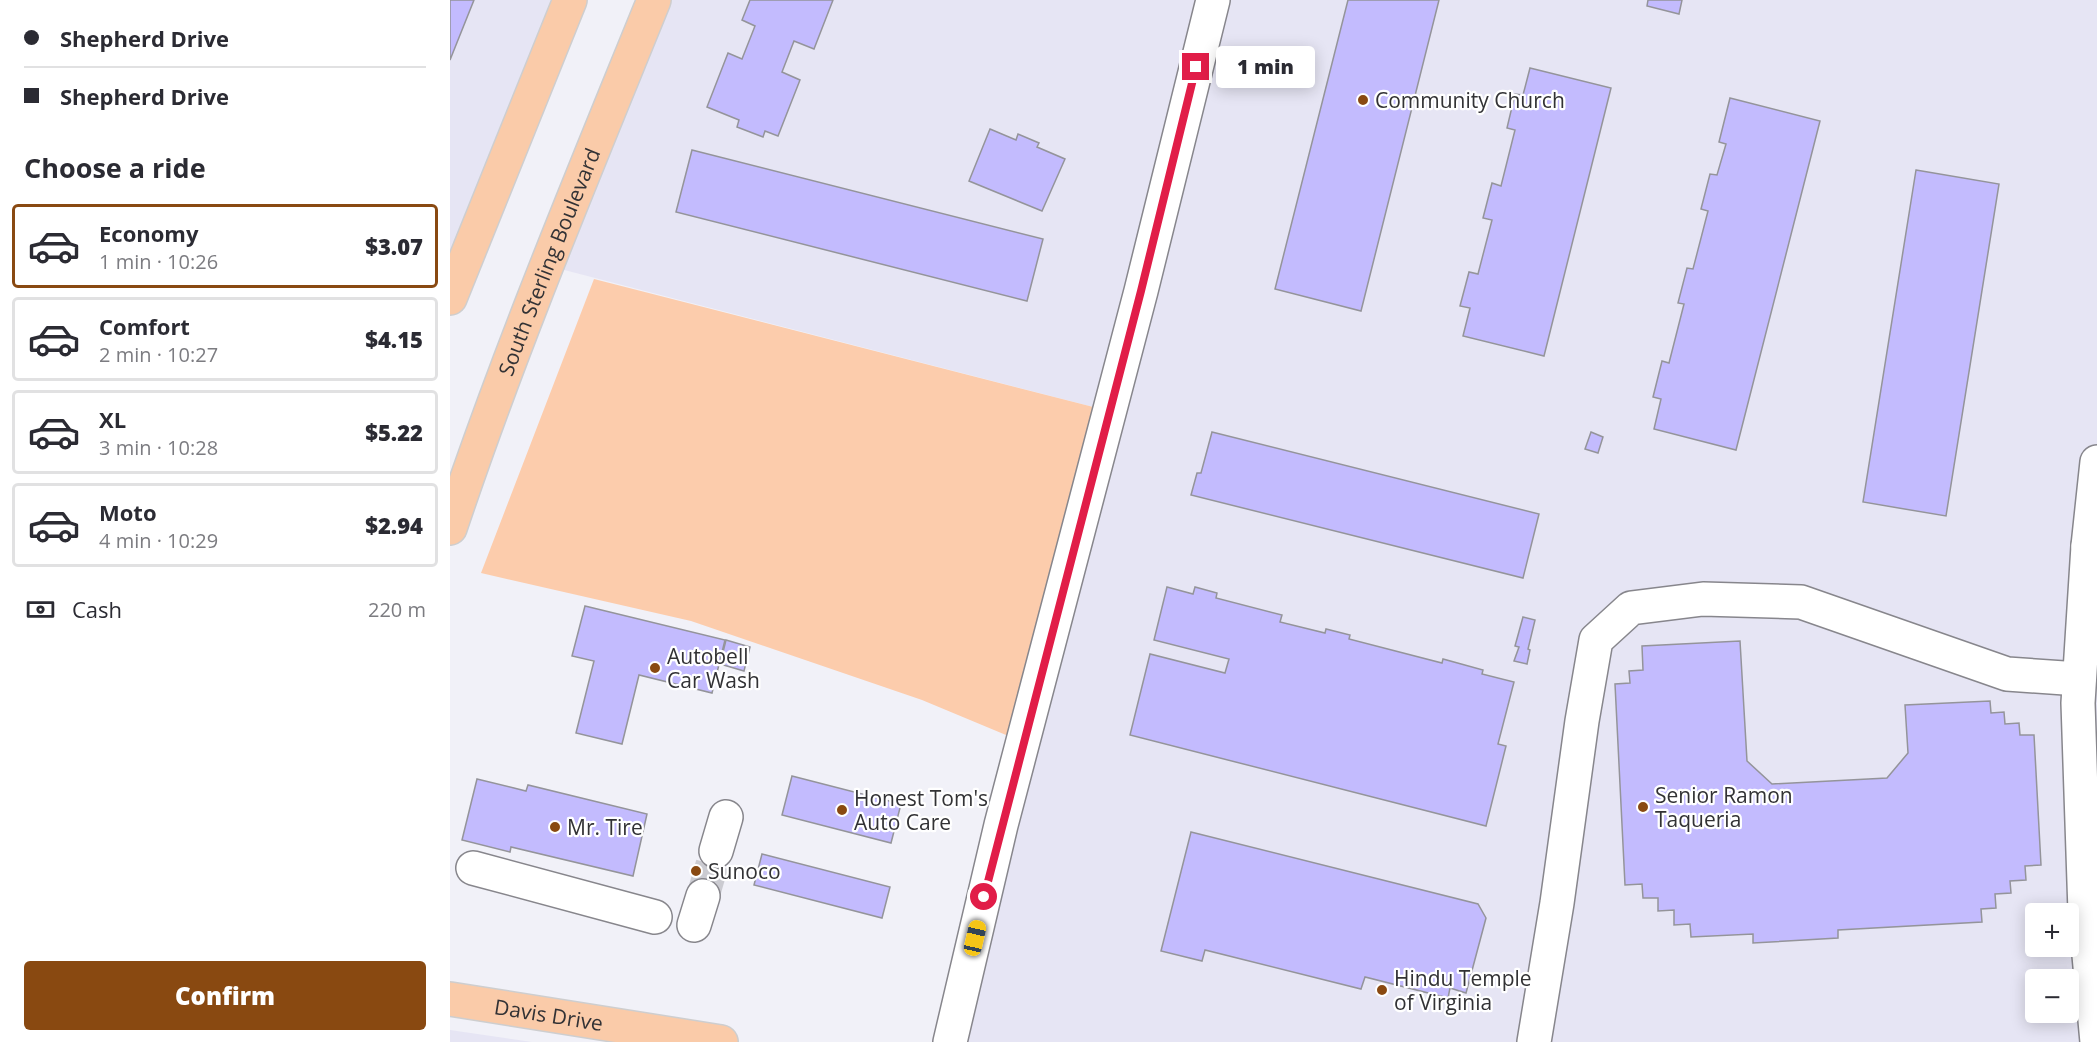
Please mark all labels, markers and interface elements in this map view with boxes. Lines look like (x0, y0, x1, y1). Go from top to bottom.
text: Shepherd Drive (60, 23, 229, 53)
callout: 1 min (1217, 46, 1316, 88)
route end (1182, 53, 1209, 80)
text: 1 min (1237, 53, 1294, 80)
text: Shepherd Drive (60, 81, 229, 111)
place label: Community Church (1375, 86, 1565, 114)
marker: Community Church (1356, 93, 1370, 107)
street label: South Sterling Boulevard (492, 144, 606, 380)
text: Choose a ride (24, 149, 206, 186)
text: Economy (99, 218, 198, 248)
icon: car (27, 219, 81, 273)
text: $3.07 (365, 231, 423, 261)
text: 1 min · 10:26 (99, 248, 218, 275)
text: Comfort (99, 311, 190, 341)
icon: car (27, 312, 81, 366)
text: $4.15 (365, 324, 423, 354)
text: 2 min · 10:27 (99, 341, 218, 368)
text: XL (99, 404, 126, 434)
icon: car (27, 405, 81, 459)
text: $5.22 (365, 417, 423, 447)
text: 3 min · 10:28 (99, 434, 218, 461)
text: Moto (99, 497, 157, 527)
icon: car (27, 498, 81, 552)
text: $2.94 (365, 510, 423, 540)
text: 4 min · 10:29 (99, 527, 218, 554)
icon: cash (24, 593, 57, 626)
text: Cash (72, 594, 122, 624)
text: 220 m (368, 596, 426, 623)
place label: Autobell Car Wash (667, 642, 760, 694)
marker: Autobell Car Wash (648, 661, 662, 675)
place label: Senior Ramon Taqueria (1655, 781, 1793, 833)
place label: Honest Tom's Auto Care (854, 784, 988, 836)
marker: Senior Ramon Taqueria (1636, 800, 1650, 814)
marker: Honest Tom's Auto Care (835, 803, 849, 817)
place label: Mr. Tire (567, 813, 643, 841)
marker: Mr. Tire (548, 820, 562, 834)
place label: Sunoco (708, 857, 781, 885)
marker: Sunoco (689, 864, 703, 878)
route start (970, 883, 997, 910)
map controls (2025, 903, 2079, 1023)
button: + (2025, 903, 2079, 957)
car (962, 918, 988, 958)
button: Confirm (24, 961, 426, 1030)
place label: Hindu Temple of Virginia (1394, 964, 1532, 1016)
button: − (2025, 969, 2079, 1023)
marker: Hindu Temple of Virginia (1375, 983, 1389, 997)
street label: Davis Drive (492, 992, 605, 1037)

